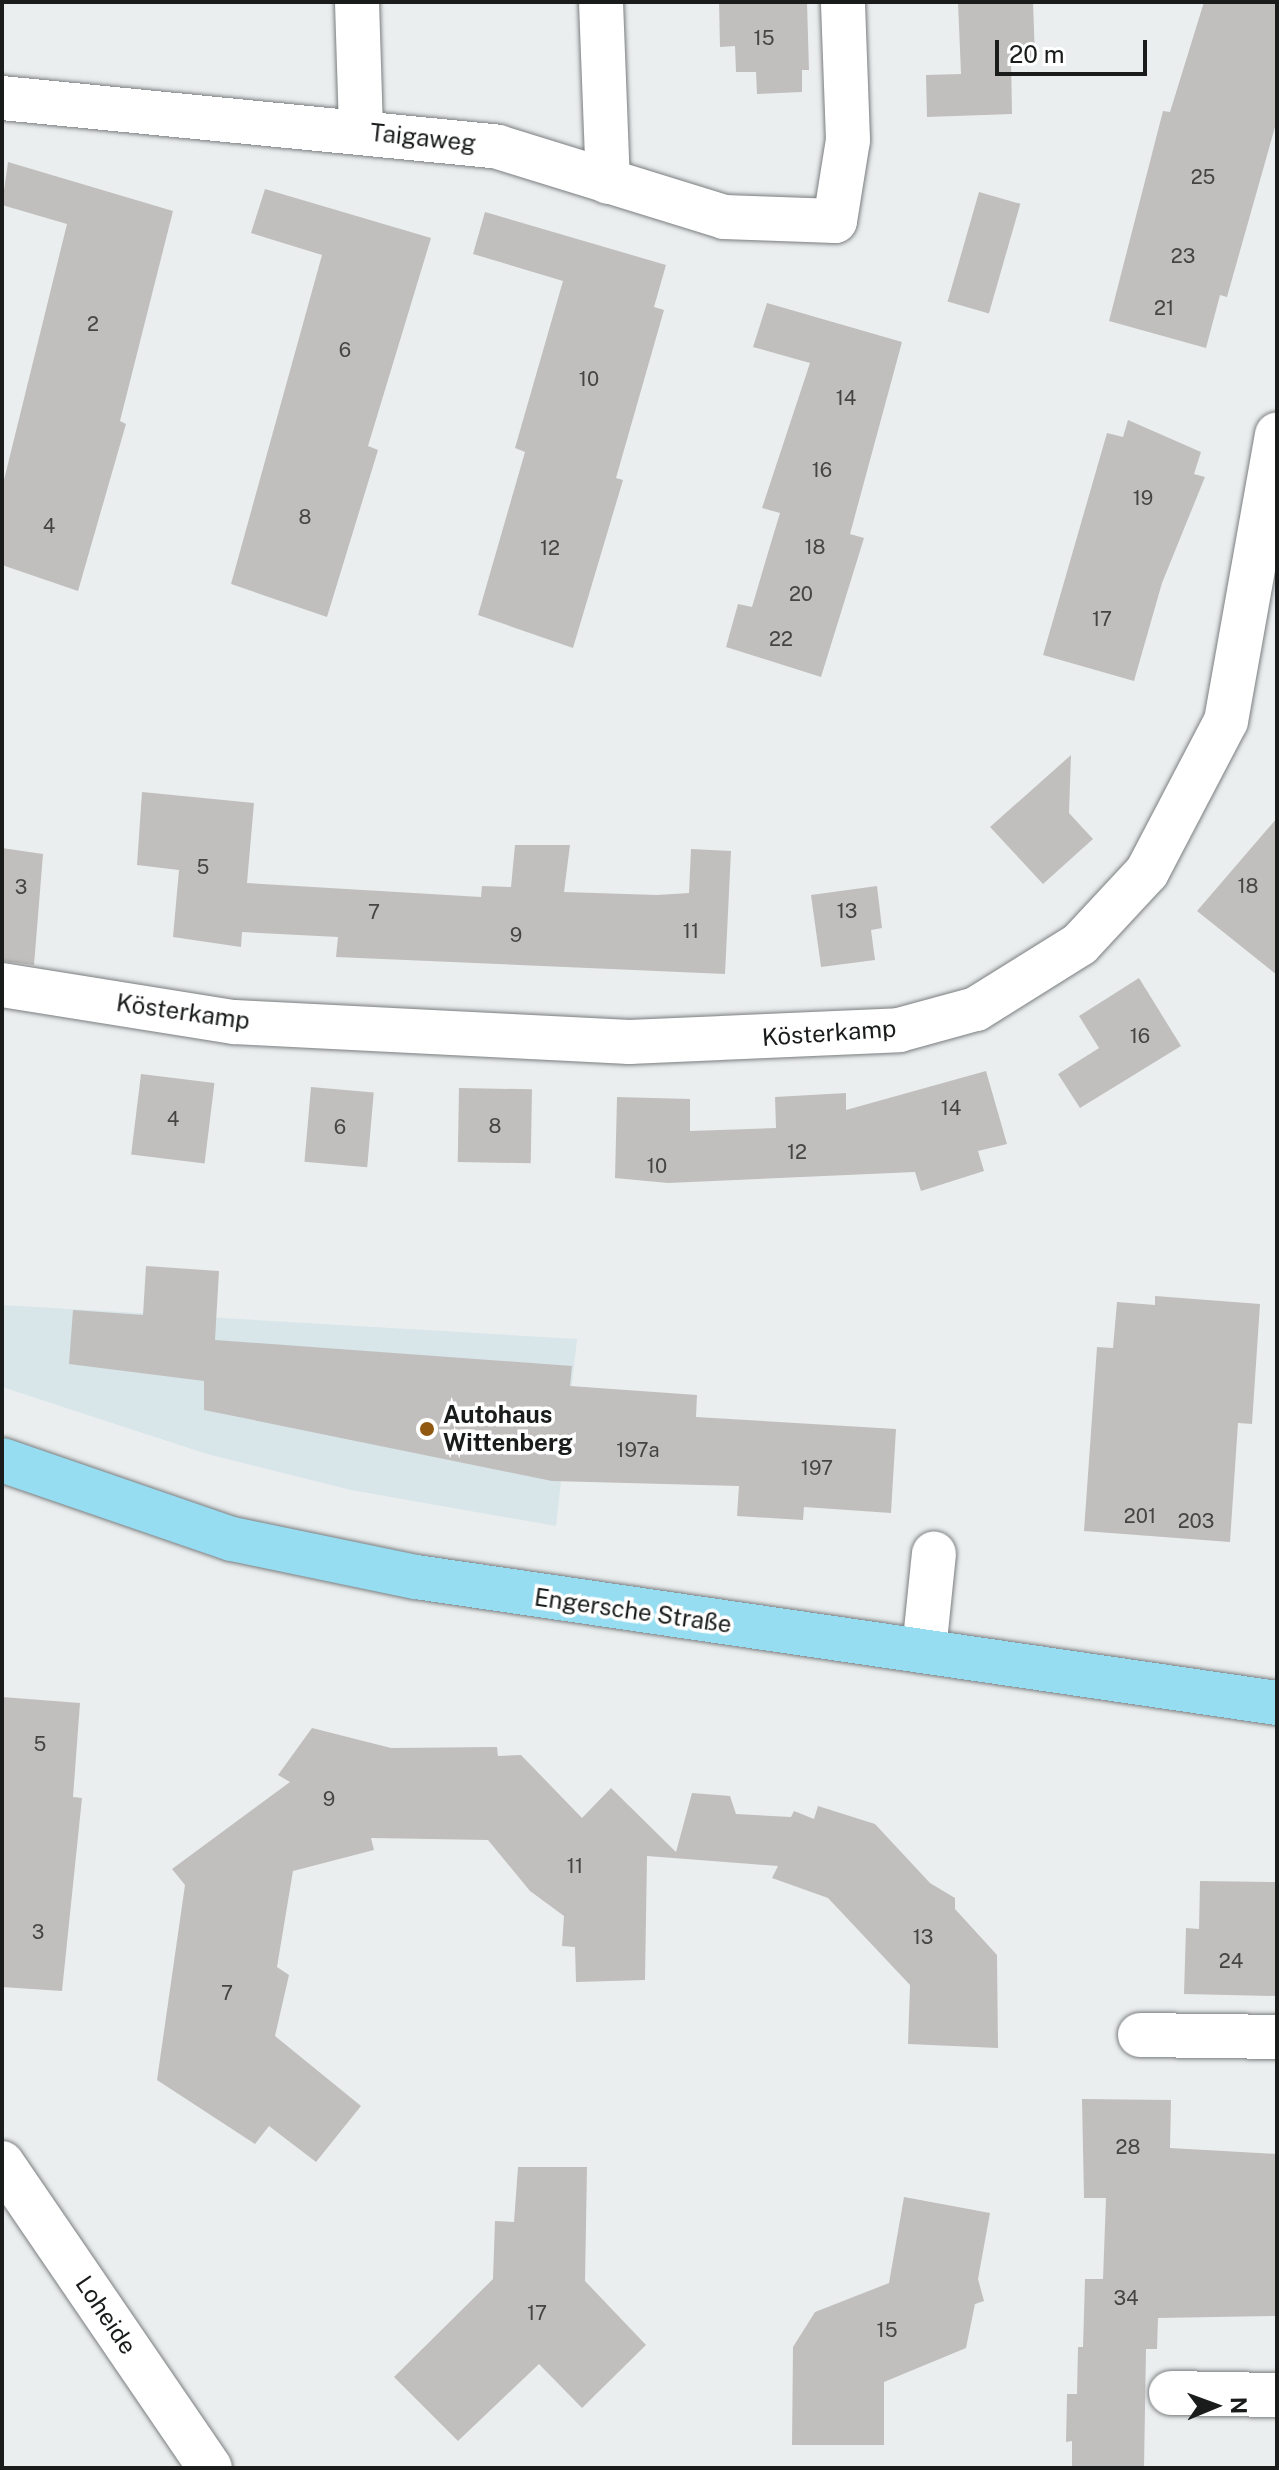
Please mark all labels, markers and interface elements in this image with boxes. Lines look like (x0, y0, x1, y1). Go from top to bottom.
scale bar (999, 24, 1151, 74)
house number: 15 (754, 26, 774, 50)
text: 20 m (1009, 40, 1065, 68)
street label: Taigaweg (369, 118, 477, 158)
house number: 25 (1191, 165, 1215, 189)
house number: 23 (1171, 244, 1195, 268)
house number: 21 (1154, 296, 1174, 320)
house number: 2 (87, 312, 99, 336)
house number: 6 (339, 338, 351, 362)
house number: 10 (579, 367, 599, 391)
house number: 14 (836, 386, 856, 410)
house number: 16 (812, 458, 832, 482)
house number: 19 (1133, 486, 1153, 510)
house number: 8 (299, 505, 311, 529)
house number: 4 (43, 514, 55, 538)
house number: 18 (804, 535, 826, 559)
house number: 12 (540, 536, 560, 560)
house number: 20 (789, 582, 813, 606)
house number: 17 (1092, 607, 1112, 631)
house number: 22 (769, 627, 793, 651)
house number: 5 (197, 855, 209, 879)
house number: 18 (1237, 874, 1259, 898)
house number: 3 (15, 875, 27, 899)
house number: 13 (837, 899, 857, 923)
house number: 7 (368, 900, 380, 924)
house number: 11 (683, 919, 699, 943)
house number: 9 (510, 923, 522, 947)
street label: Kösterkamp (114, 988, 252, 1036)
street label: Kösterkamp (761, 1014, 897, 1052)
house number: 16 (1130, 1024, 1150, 1048)
house number: 14 (941, 1096, 961, 1120)
house number: 4 (167, 1107, 179, 1131)
house number: 8 (489, 1114, 501, 1138)
house number: 6 (334, 1115, 346, 1139)
house number: 12 (787, 1140, 807, 1164)
house number: 10 (647, 1154, 667, 1178)
place label: Autohaus Wittenberg (443, 1401, 573, 1457)
marker: Autohaus Wittenberg (418, 1420, 436, 1438)
house number: 197a (616, 1438, 660, 1462)
house number: 197 (801, 1456, 833, 1480)
house number: 201 (1124, 1504, 1156, 1528)
house number: 203 (1178, 1509, 1214, 1533)
street label: Engersche Straße (532, 1583, 734, 1639)
house number: 5 (34, 1732, 46, 1756)
house number: 9 (323, 1787, 335, 1811)
house number: 11 (567, 1854, 583, 1878)
house number: 3 (32, 1920, 44, 1944)
house number: 13 (913, 1925, 933, 1949)
house number: 24 (1219, 1949, 1243, 1973)
house number: 7 (221, 1981, 233, 2005)
house number: 28 (1116, 2135, 1140, 2159)
street label: Loheide (69, 2270, 143, 2360)
house number: 34 (1113, 2286, 1139, 2310)
house number: 17 (527, 2301, 547, 2325)
house number: 15 (877, 2318, 897, 2342)
north arrow (1175, 2366, 1255, 2446)
text: N (1226, 2397, 1252, 2414)

